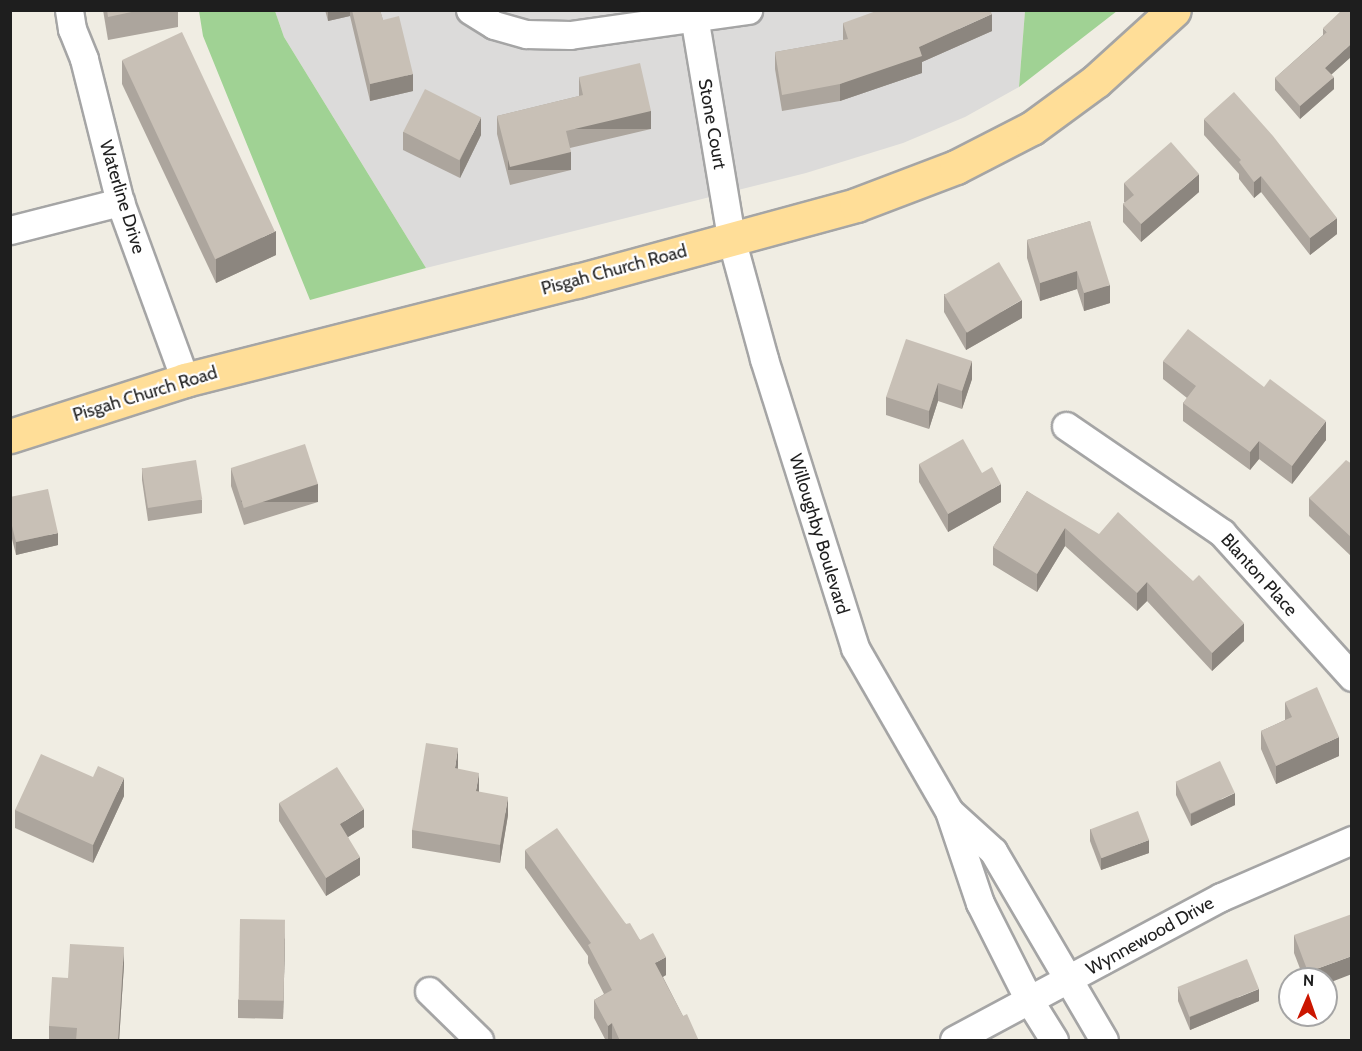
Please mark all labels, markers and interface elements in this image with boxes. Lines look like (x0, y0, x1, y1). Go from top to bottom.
street label: Stone Court (693, 77, 731, 171)
street label: Waterline Drive (95, 138, 149, 256)
street label: Pisgah Church Road (539, 240, 689, 300)
street label: Pisgah Church Road (70, 362, 220, 426)
street label: Willoughby Boulevard (784, 451, 854, 617)
street label: Blanton Place (1216, 529, 1302, 621)
street label: Wynnewood Drive (1082, 892, 1218, 980)
north arrow (1278, 967, 1338, 1027)
text: N (1303, 971, 1315, 990)

